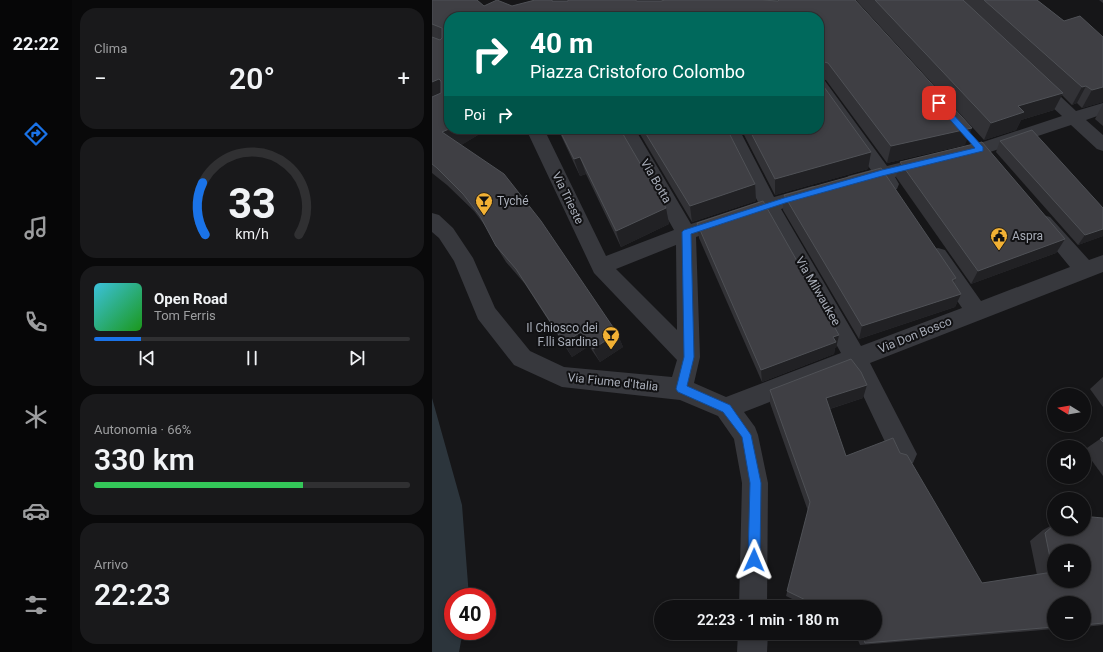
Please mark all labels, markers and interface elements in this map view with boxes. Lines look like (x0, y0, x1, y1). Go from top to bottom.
text: 40 m (530, 27, 593, 60)
icon: right (464, 28, 516, 80)
text: 22:22 (13, 33, 59, 54)
text: Clima (94, 41, 127, 56)
text: 20° (229, 61, 275, 96)
text: Piazza Cristoforo Colombo (530, 61, 745, 82)
text: − (94, 66, 107, 91)
text: + (398, 66, 410, 91)
pin (922, 86, 956, 120)
icon: arrive (928, 92, 950, 114)
icon: right (494, 104, 516, 126)
text: Poi (464, 106, 486, 124)
icon: directions (22, 120, 50, 148)
street label: Via Botta (638, 156, 674, 206)
street label: Via Trieste (549, 170, 587, 226)
text: 33 (228, 179, 276, 228)
bar icon: Tyché (474, 191, 494, 216)
place label: Tyché (497, 194, 529, 208)
icon: music (22, 214, 50, 242)
text: km/h (235, 226, 269, 242)
public building icon: Aspra (989, 226, 1009, 251)
place label: Aspra (1012, 229, 1043, 243)
street label: Via Milwaukee (793, 254, 843, 328)
text: Open Road (154, 290, 228, 308)
icon: phone (22, 308, 50, 336)
text: Tom Ferris (154, 308, 216, 323)
street label: Via Don Bosco (876, 314, 954, 356)
place label: Il Chiosco dei F.lli Sardina (526, 321, 598, 349)
bar icon: Il Chiosco dei F.lli Sardina (601, 325, 621, 350)
icon: previous (136, 347, 158, 369)
icon: pause (241, 347, 263, 369)
icon: next (346, 347, 368, 369)
street label: Via Fiume d'Italia (567, 370, 659, 394)
north arrow (1047, 388, 1091, 432)
map controls (1047, 388, 1091, 640)
icon: climate (22, 403, 50, 431)
text: Autonomia · 66% (94, 422, 191, 437)
button: sound (1047, 440, 1091, 484)
text: 330 km (94, 442, 195, 477)
button: search (1047, 492, 1091, 536)
icon: car (22, 497, 50, 525)
position arrow (733, 539, 775, 581)
button: + (1047, 544, 1091, 588)
text: Arrivo (94, 557, 128, 572)
text: 22:23 (94, 577, 171, 612)
speed limit sign: 40 (444, 588, 496, 640)
icon: filters (22, 591, 50, 619)
button: − (1047, 596, 1091, 640)
text: 22:23 · 1 min · 180 m (697, 611, 839, 629)

